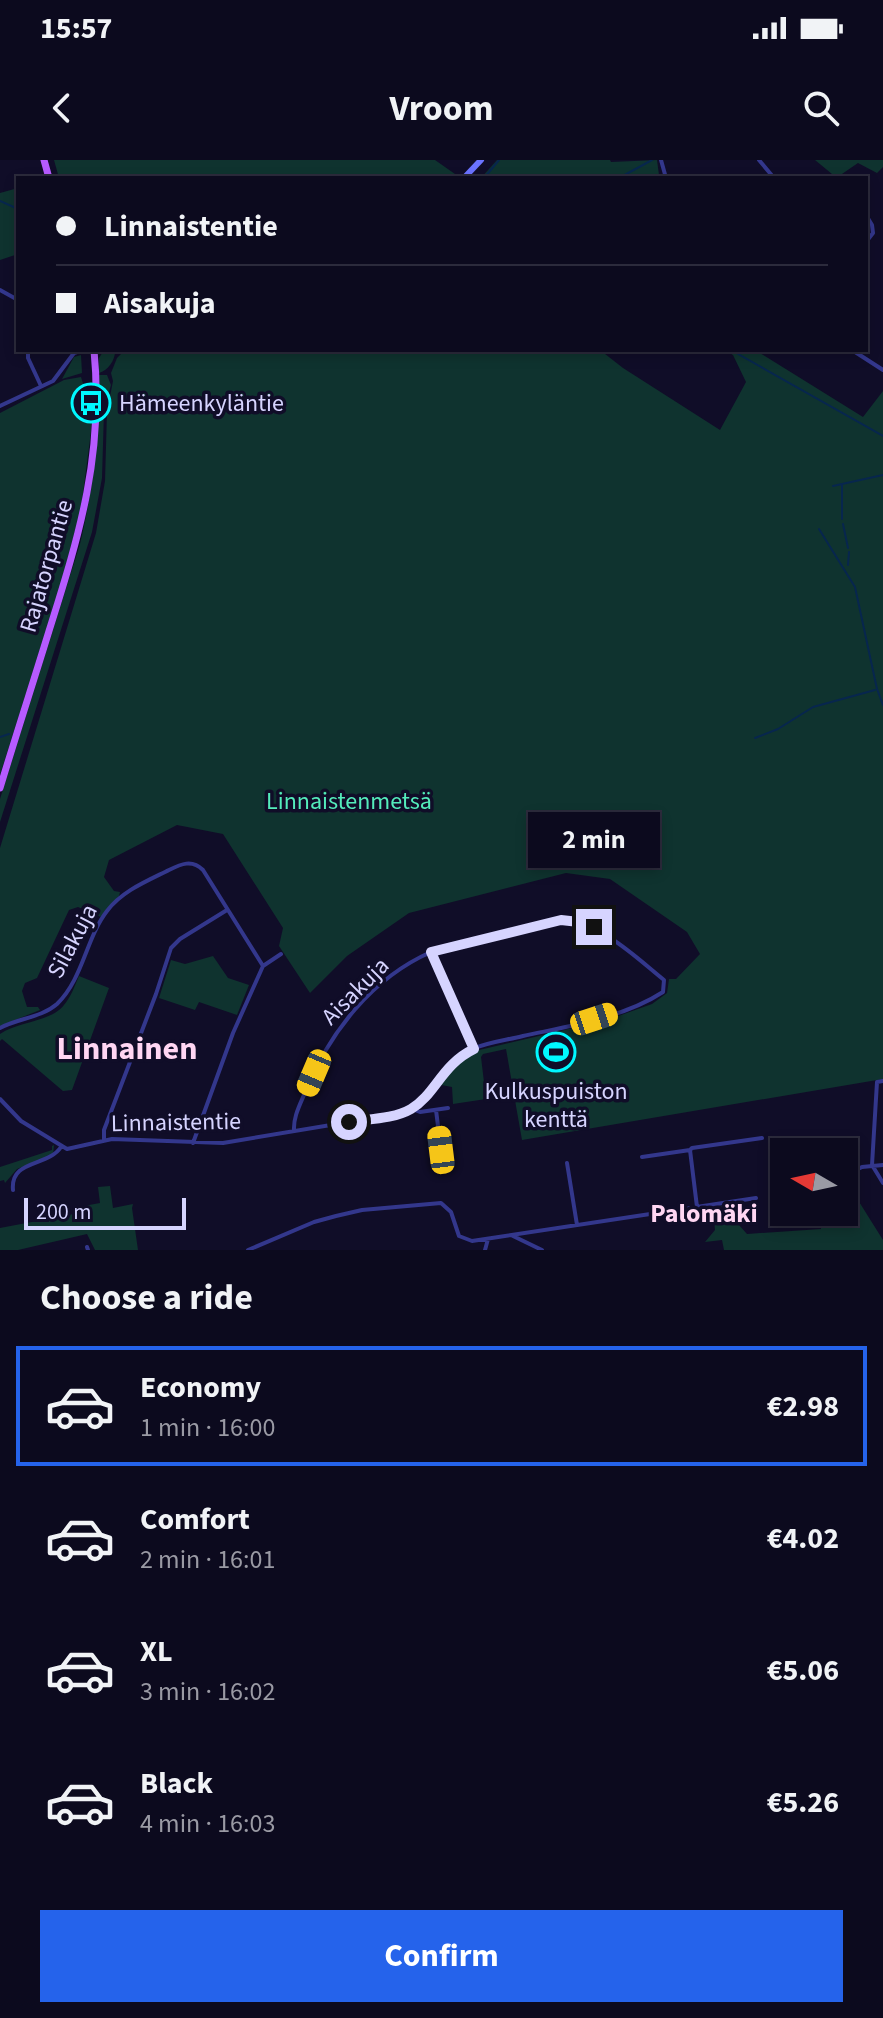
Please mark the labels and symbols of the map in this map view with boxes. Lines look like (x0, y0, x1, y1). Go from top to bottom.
bus stop icon: Hämeenkyläntie (70, 382, 112, 424)
place label: Hämeenkyläntie (119, 386, 284, 421)
street label: Rajatorpantie (11, 496, 82, 637)
park label: Linnaistenmetsä (266, 784, 432, 819)
callout: 2 min (528, 811, 660, 867)
street label: Silakuja (38, 898, 107, 985)
route end (576, 909, 612, 945)
street label: Aisakuja (313, 949, 397, 1033)
car (567, 1000, 621, 1038)
district label: Linnainen (57, 1026, 197, 1072)
sports icon: Kulkuspuiston kenttä (535, 1031, 577, 1073)
car (294, 1046, 334, 1100)
place label: Kulkuspuiston kenttä (484, 1074, 628, 1137)
street label: Linnaistentie (111, 1104, 241, 1141)
route start (331, 1104, 367, 1140)
car (426, 1125, 456, 1175)
north arrow (770, 1138, 858, 1226)
scale bar (24, 1194, 186, 1230)
district label: Palomäki (650, 1195, 758, 1232)

